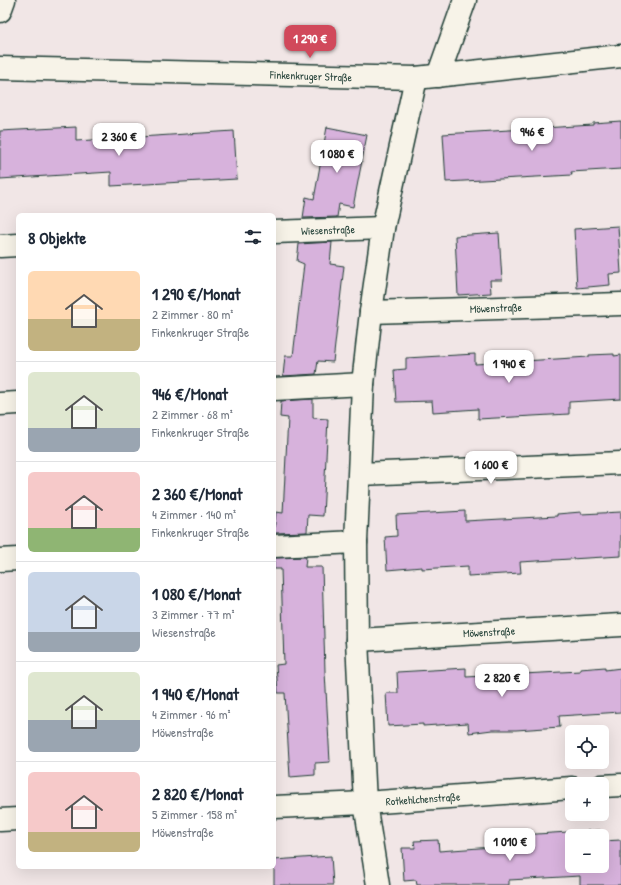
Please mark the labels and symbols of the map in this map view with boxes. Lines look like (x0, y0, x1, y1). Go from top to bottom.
pin: 1 290 € (273, 25, 347, 59)
street label: Finkenkruger Straße (269, 68, 353, 84)
pin: 946 € (504, 118, 560, 152)
pin: 2 360 € (82, 123, 156, 157)
pin: 1 080 € (300, 140, 374, 174)
street label: Wiesenstraße (301, 222, 356, 238)
street label: Möwenstraße (470, 300, 523, 316)
pin: 1 940 € (472, 350, 546, 384)
pin: 1 600 € (454, 451, 528, 485)
street label: Möwenstraße (463, 624, 516, 640)
pin: 2 820 € (465, 664, 539, 698)
street label: Rotkehlchenstraße (385, 789, 461, 809)
pin: 1 010 € (473, 828, 547, 862)

